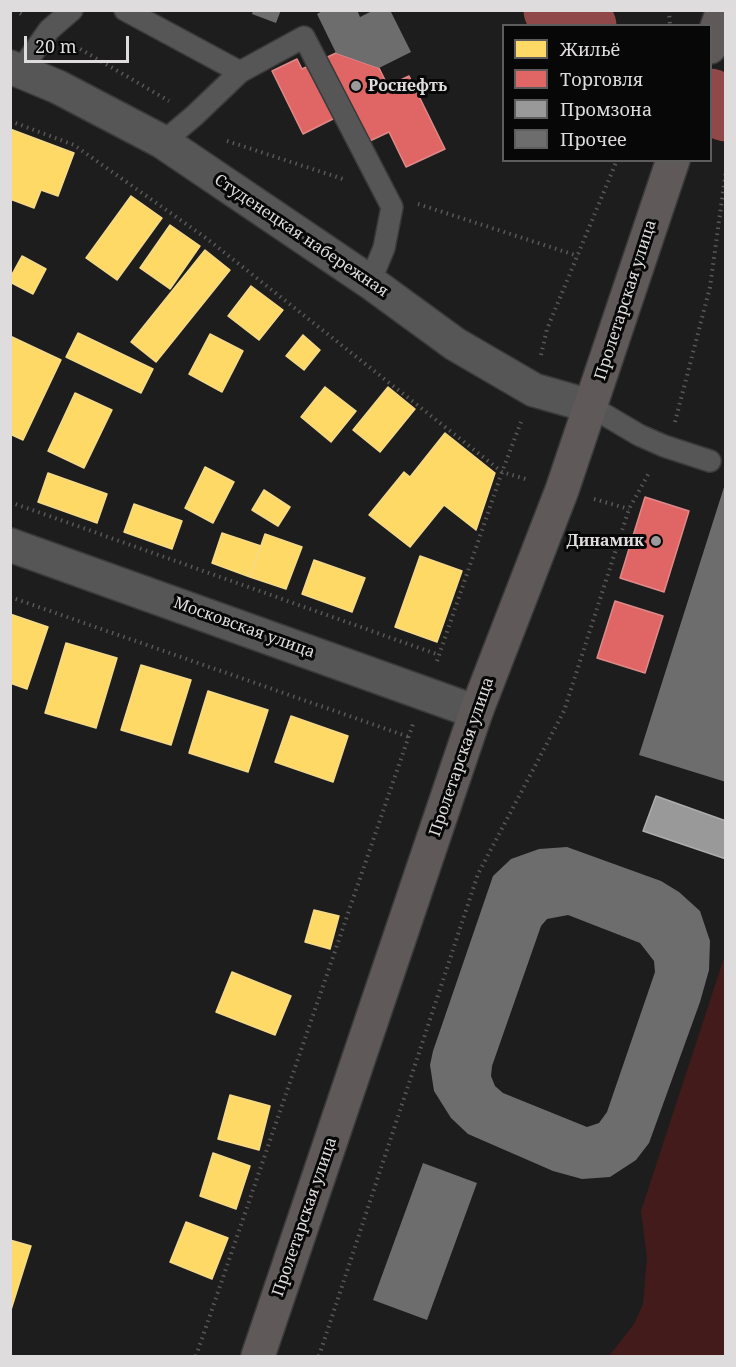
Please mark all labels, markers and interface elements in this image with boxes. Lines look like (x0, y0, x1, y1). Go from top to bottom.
scale bar (27, 24, 132, 62)
legend (502, 24, 712, 162)
text: 20 m (35, 34, 77, 58)
text: Жильё (560, 37, 620, 61)
text: Торговля (560, 67, 643, 91)
place label: Роснефть (368, 76, 447, 96)
marker: Роснефть (349, 79, 363, 93)
text: Промзона (560, 97, 652, 121)
text: Прочее (560, 127, 627, 151)
street label: Студенецкая набережная (210, 171, 392, 301)
street label: Пролетарская улица (591, 217, 661, 383)
place label: Динамик (566, 531, 644, 551)
marker: Динамик (649, 534, 663, 548)
street label: Московская улица (171, 593, 317, 663)
street label: Пролетарская улица (426, 675, 498, 839)
street label: Пролетарская улица (269, 1135, 341, 1299)

